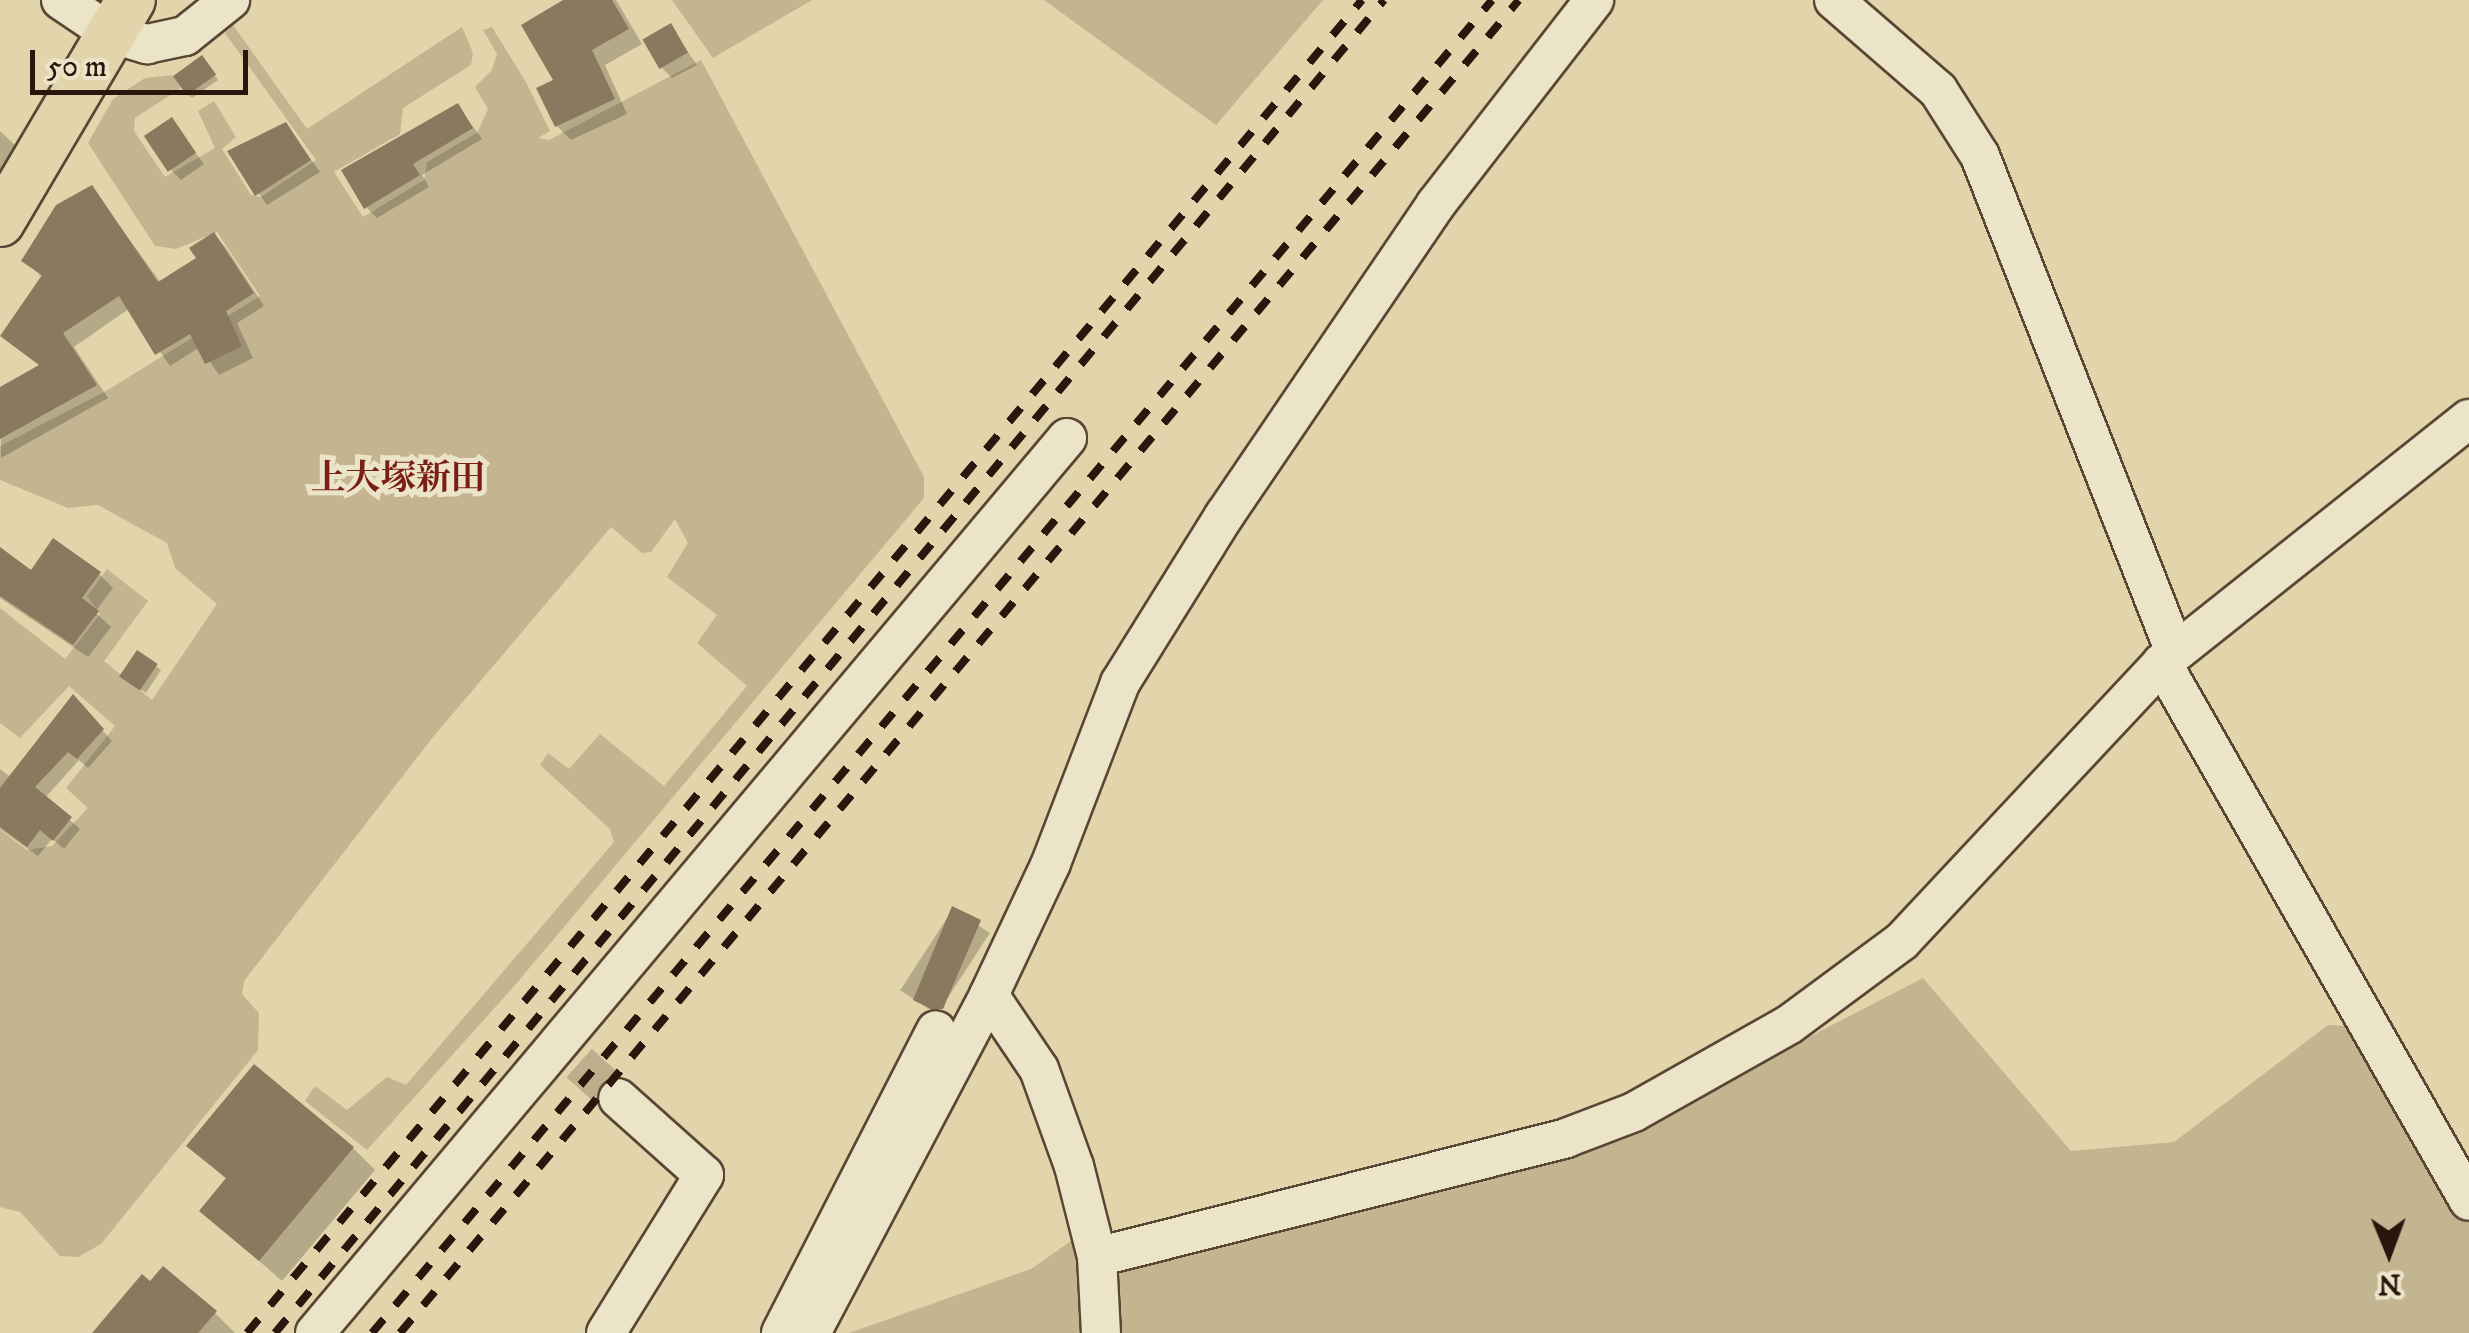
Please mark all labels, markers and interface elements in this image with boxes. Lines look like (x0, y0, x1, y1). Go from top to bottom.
scale bar (35, 30, 252, 92)
text: 50 m (47, 49, 107, 86)
district label: 上大塚新田 (311, 458, 485, 500)
north arrow (2339, 1203, 2439, 1303)
text: N (2378, 1266, 2401, 1301)

